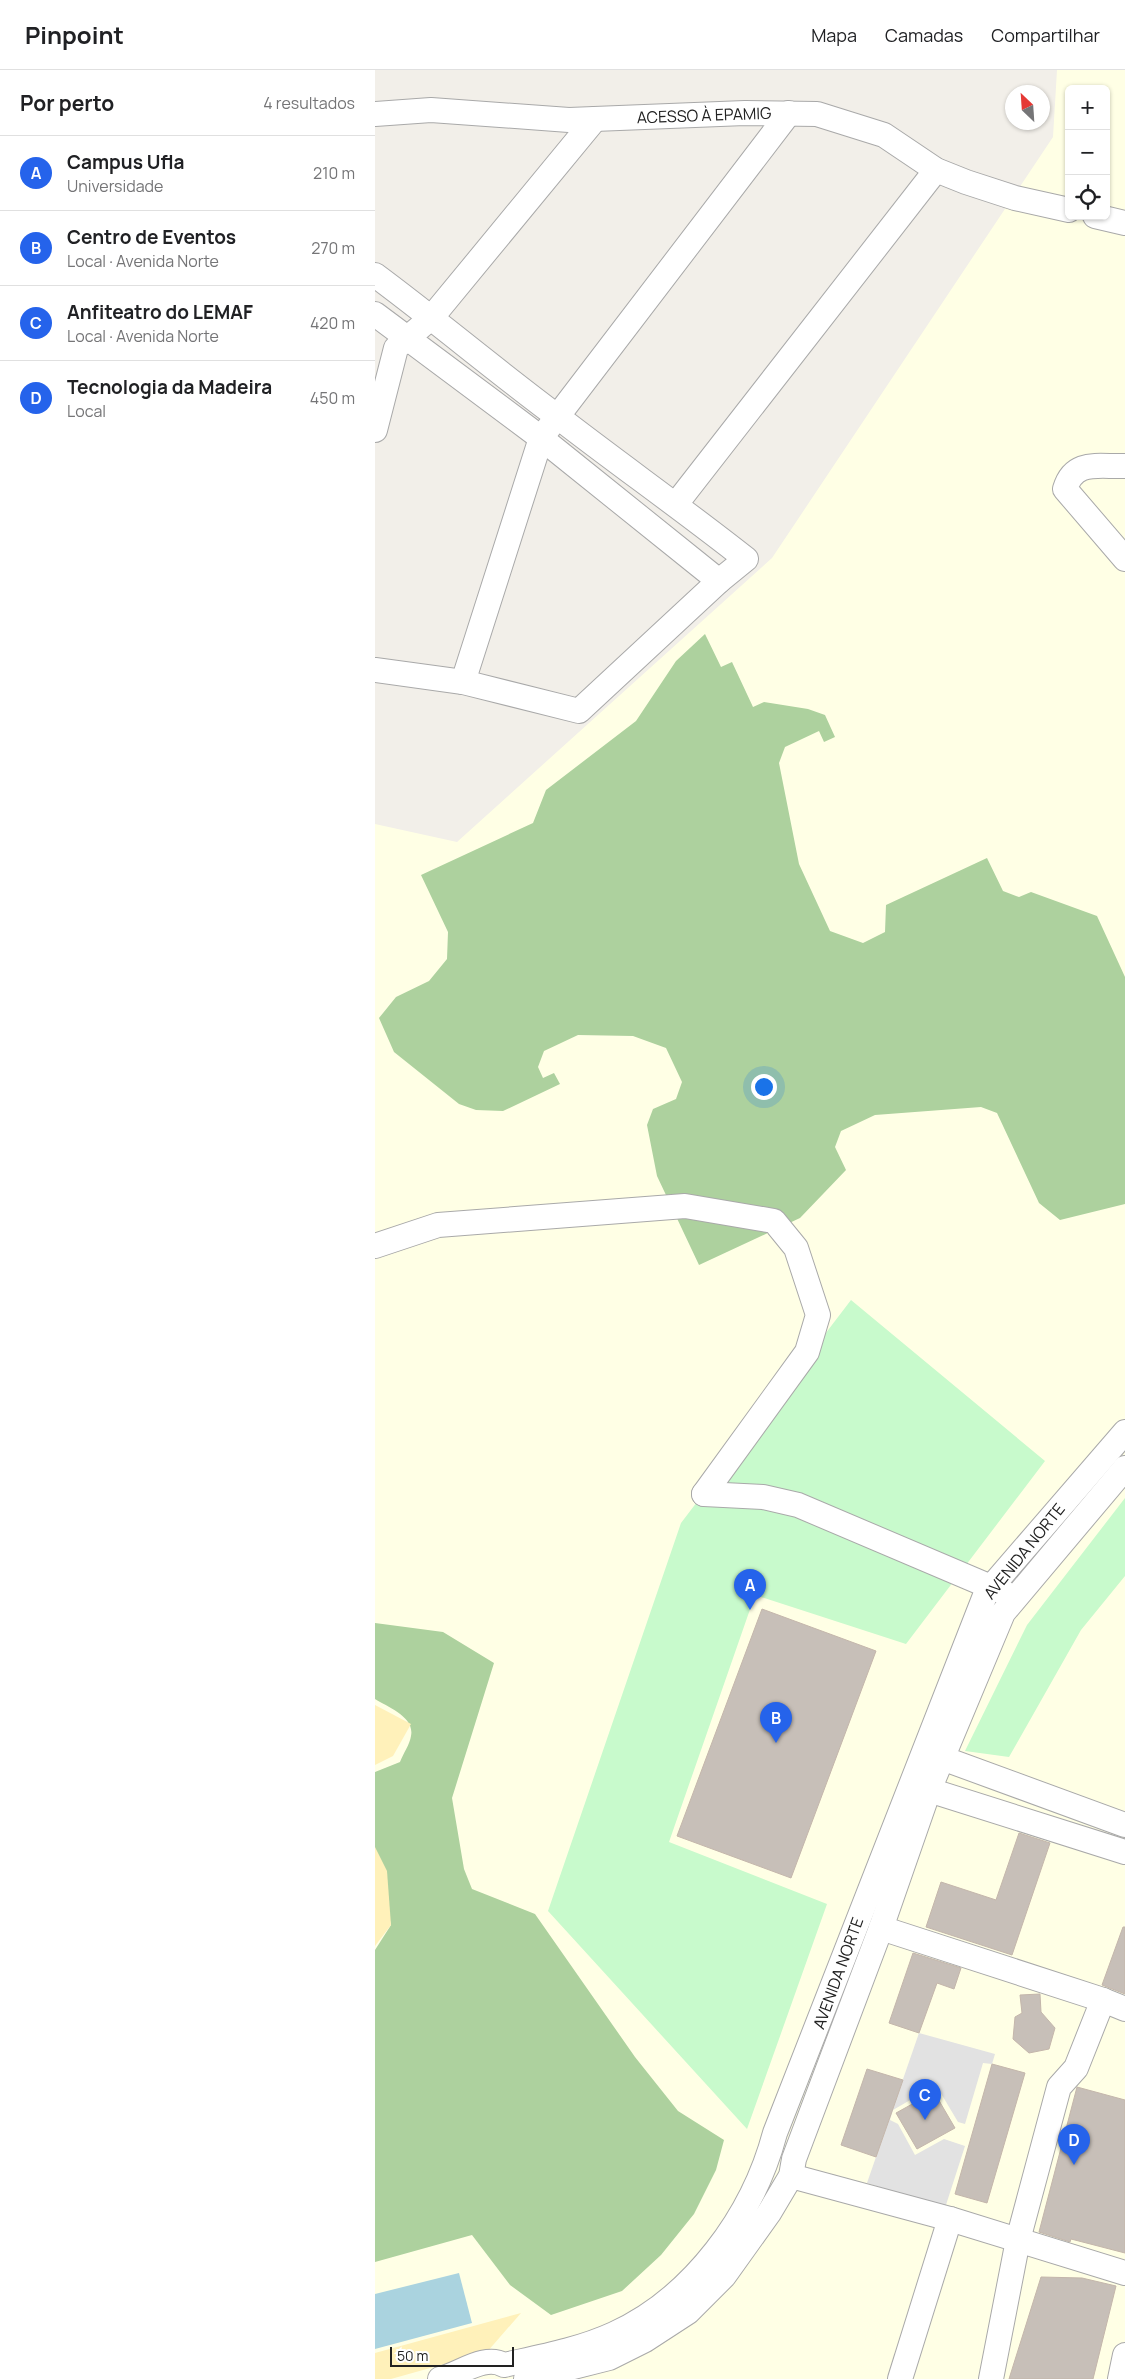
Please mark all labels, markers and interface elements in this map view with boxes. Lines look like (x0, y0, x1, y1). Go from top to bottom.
text: Pinpoint (25, 18, 124, 51)
text: Mapa (811, 23, 857, 47)
text: Camadas (885, 23, 963, 47)
text: Compartilhar (991, 23, 1100, 47)
north arrow (1005, 85, 1050, 130)
map controls (1065, 85, 1110, 220)
button: + (1065, 85, 1110, 130)
text: Por perto (20, 89, 114, 117)
text: 4 resultados (263, 92, 355, 114)
street label: ACESSO À EPAMIG (636, 102, 772, 128)
button: − (1065, 130, 1110, 175)
text: Campus Ufla (67, 149, 184, 175)
text: A (31, 162, 41, 184)
text: 210 m (313, 162, 355, 184)
text: Universidade (67, 175, 163, 197)
button: locate (1065, 175, 1110, 220)
text: Centro de Eventos (67, 224, 236, 250)
text: B (31, 237, 41, 259)
text: 270 m (311, 237, 355, 259)
text: Local · Avenida Norte (67, 250, 219, 272)
text: Anfiteatro do LEMAF (67, 299, 253, 325)
text: C (30, 312, 42, 334)
text: 420 m (310, 312, 355, 334)
text: Local · Avenida Norte (67, 325, 219, 347)
text: Tecnologia da Madeira (67, 374, 272, 400)
text: D (30, 387, 42, 409)
text: 450 m (310, 387, 355, 409)
text: Local (67, 400, 106, 422)
your location (751, 1074, 777, 1100)
street label: AVENIDA NORTE (978, 1498, 1070, 1604)
pin: A (734, 1569, 766, 1610)
pin: B (760, 1702, 792, 1743)
street label: AVENIDA NORTE (808, 1914, 868, 2032)
pin: C (909, 2079, 941, 2120)
pin: D (1058, 2124, 1090, 2165)
scale bar (390, 2344, 514, 2367)
text: 50 m (397, 2346, 428, 2365)

